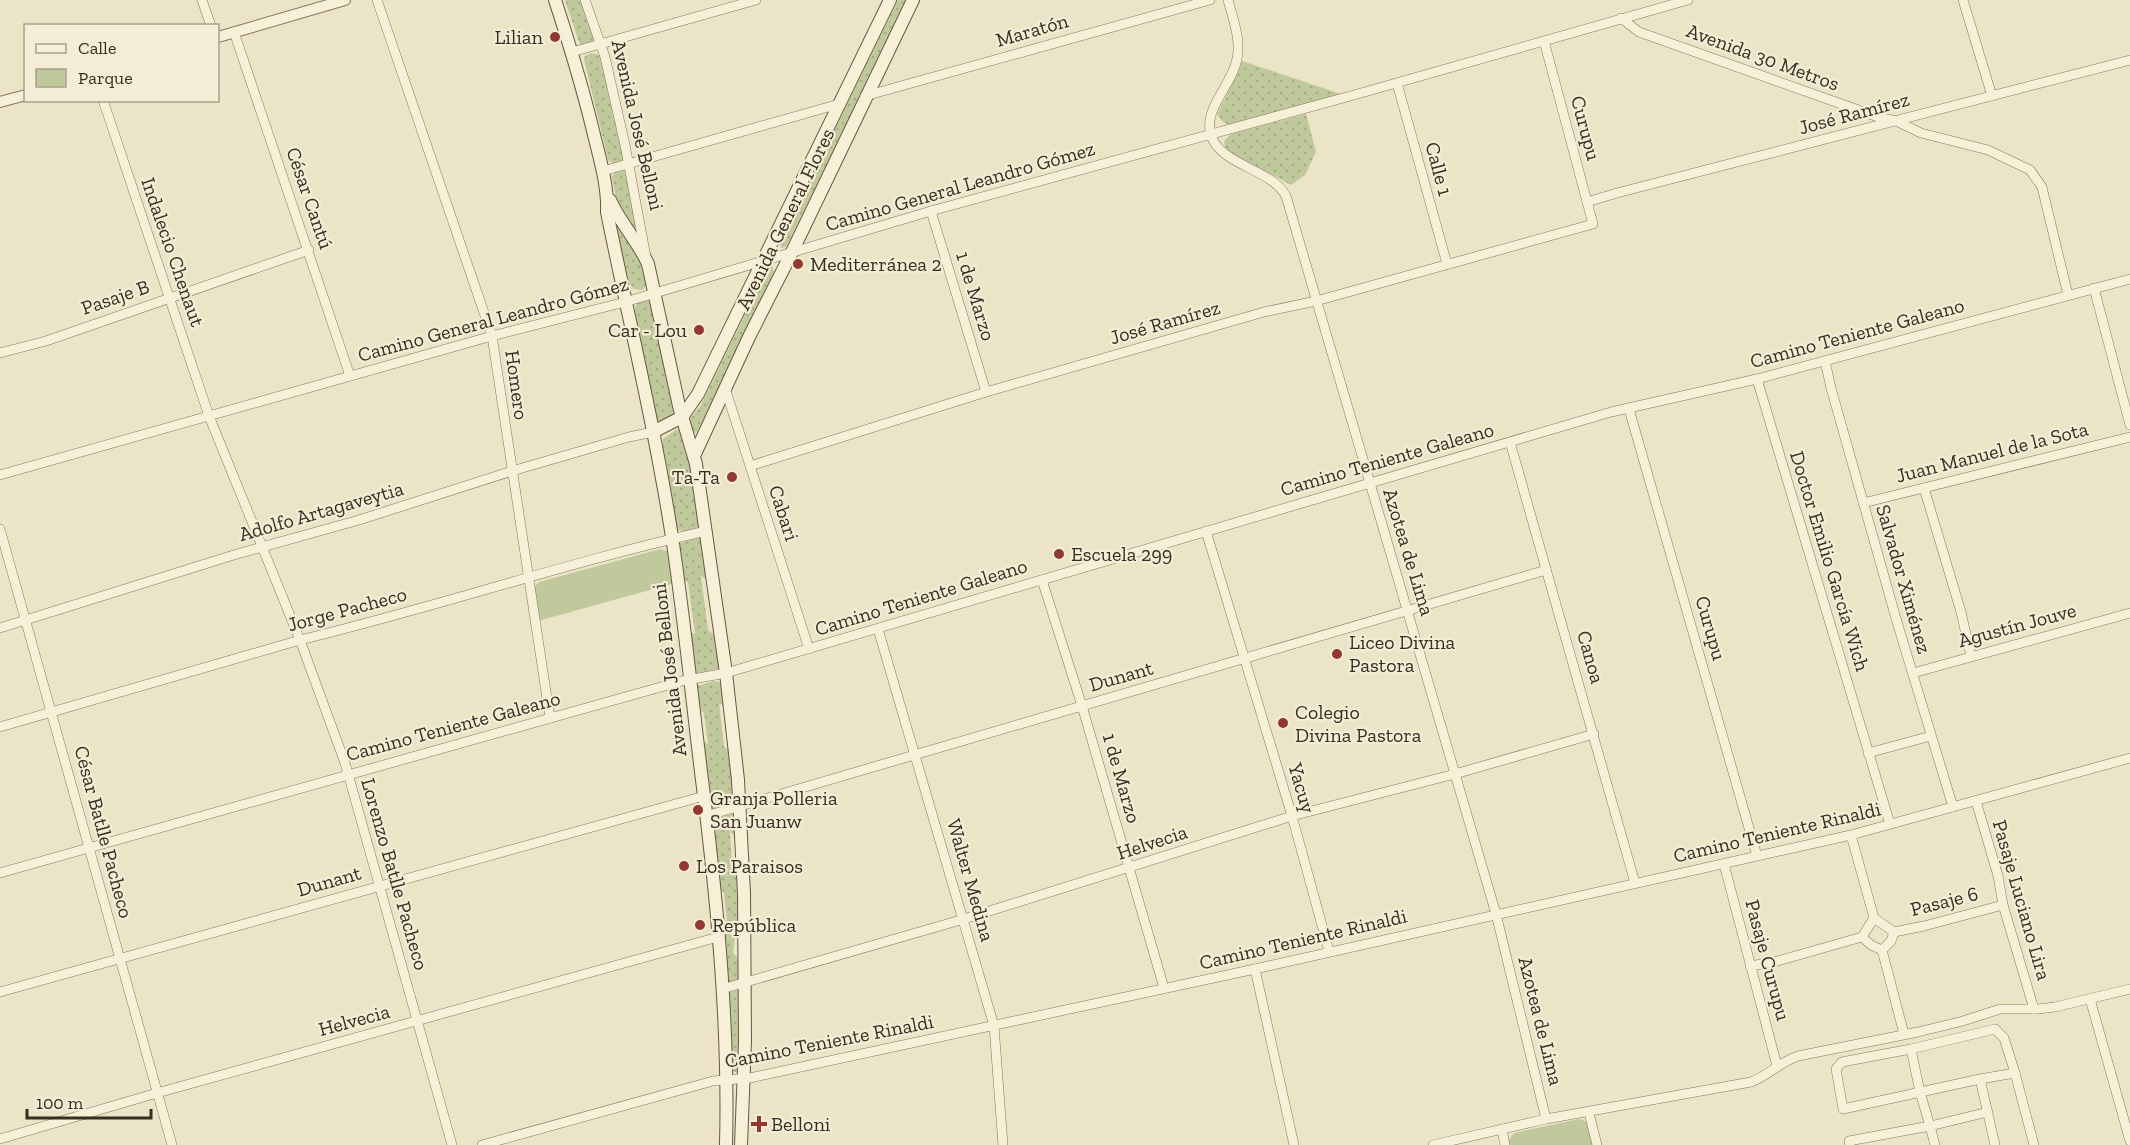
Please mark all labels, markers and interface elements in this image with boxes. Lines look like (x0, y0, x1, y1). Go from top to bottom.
street label: Maratón (993, 8, 1072, 52)
street label: Avenida 30 Metros (1683, 18, 1843, 96)
legend (24, 24, 219, 102)
place label: Lilian (494, 25, 544, 49)
marker: Lilian (548, 30, 562, 44)
text: Calle (78, 37, 116, 59)
street label: Avenida José Belloni (607, 37, 669, 213)
text: Parque (78, 67, 133, 89)
street label: José Ramírez (1796, 87, 1912, 139)
street label: Curupu (1566, 93, 1606, 163)
street label: Avenida General Flores (731, 124, 839, 314)
street label: Camino General Leandro Gómez (822, 136, 1098, 236)
street label: Calle 1 (1420, 139, 1458, 199)
street label: César Cantú (281, 144, 339, 252)
street label: Indalecio Chenaut (136, 174, 210, 330)
street label: 1 de Marzo (951, 248, 1001, 344)
place label: Mediterránea 2 (810, 252, 942, 276)
marker: Mediterránea 2 (791, 257, 805, 271)
street label: Camino General Leandro Gómez (355, 271, 631, 367)
street label: Pasaje B (78, 274, 152, 320)
street label: Camino Teniente Galeano (1747, 293, 1967, 373)
street label: José Ramírez (1107, 295, 1223, 349)
place label: Car - Lou (608, 318, 687, 342)
marker: Car - Lou (692, 323, 706, 337)
street label: Homero (500, 349, 534, 421)
street label: Juan Manuel de la Sota (1893, 416, 2091, 487)
street label: Camino Teniente Galeano (1278, 417, 1496, 501)
street label: Doctor Emilio García Wich (1785, 448, 1875, 675)
place label: Ta-Ta (672, 465, 720, 489)
marker: Ta-Ta (725, 470, 739, 484)
street label: Adolfo Artagaveytia (236, 476, 406, 546)
street label: Cabari (764, 482, 804, 544)
street label: Azotea de Lima (1378, 485, 1440, 619)
street label: Salvador Ximénez (1871, 502, 1937, 656)
place label: Escuela 299 (1071, 542, 1172, 566)
marker: Escuela 299 (1052, 547, 1066, 561)
street label: Camino Teniente Galeano (812, 553, 1030, 641)
street label: Jorge Pacheco (285, 582, 409, 636)
street label: Avenida José Belloni (646, 582, 692, 758)
street label: Curupu (1690, 593, 1732, 663)
street label: Agustín Jouve (1955, 598, 2079, 652)
street label: Canoa (1572, 628, 1610, 687)
place label: Liceo Divina Pastora (1349, 630, 1456, 677)
marker: Liceo Divina Pastora (1330, 647, 1344, 661)
street label: Dunant (1086, 655, 1156, 697)
street label: Camino Teniente Galeano (343, 686, 563, 766)
place label: Colegio Divina Pastora (1295, 700, 1422, 747)
marker: Colegio Divina Pastora (1276, 716, 1290, 730)
street label: 1 de Marzo (1098, 730, 1146, 826)
street label: César Batlle Pacheco (69, 743, 139, 921)
street label: Yacuy (1283, 759, 1321, 817)
street label: Lorenzo Batlle Pacheco (356, 775, 434, 973)
place label: Granja Polleria San Juanw (710, 786, 838, 833)
street label: Camino Teniente Rinaldi (1671, 796, 1883, 868)
marker: Granja Polleria San Juanw (691, 803, 705, 817)
street label: Walter Medina (942, 816, 1000, 944)
street label: Pasaje Luciano Lira (1988, 817, 2056, 983)
street label: Helvecia (1114, 819, 1191, 865)
place label: Los Paraisos (696, 854, 803, 878)
marker: Los Paraisos (677, 859, 691, 873)
street label: Dunant (294, 860, 364, 902)
street label: Pasaje 6 (1908, 881, 1980, 921)
street label: Pasaje Curupu (1740, 897, 1796, 1023)
street label: Camino Teniente Rinaldi (1197, 903, 1409, 975)
place label: República (712, 913, 797, 937)
marker: República (693, 918, 707, 932)
street label: Azotea de Lima (1513, 954, 1569, 1088)
street label: Helvecia (316, 999, 393, 1041)
street label: Camino Teniente Rinaldi (723, 1009, 936, 1073)
scale bar (27, 1082, 152, 1120)
text: 100 m (36, 1092, 84, 1114)
place label: Belloni (771, 1112, 831, 1136)
marker: Belloni (752, 1117, 766, 1131)

